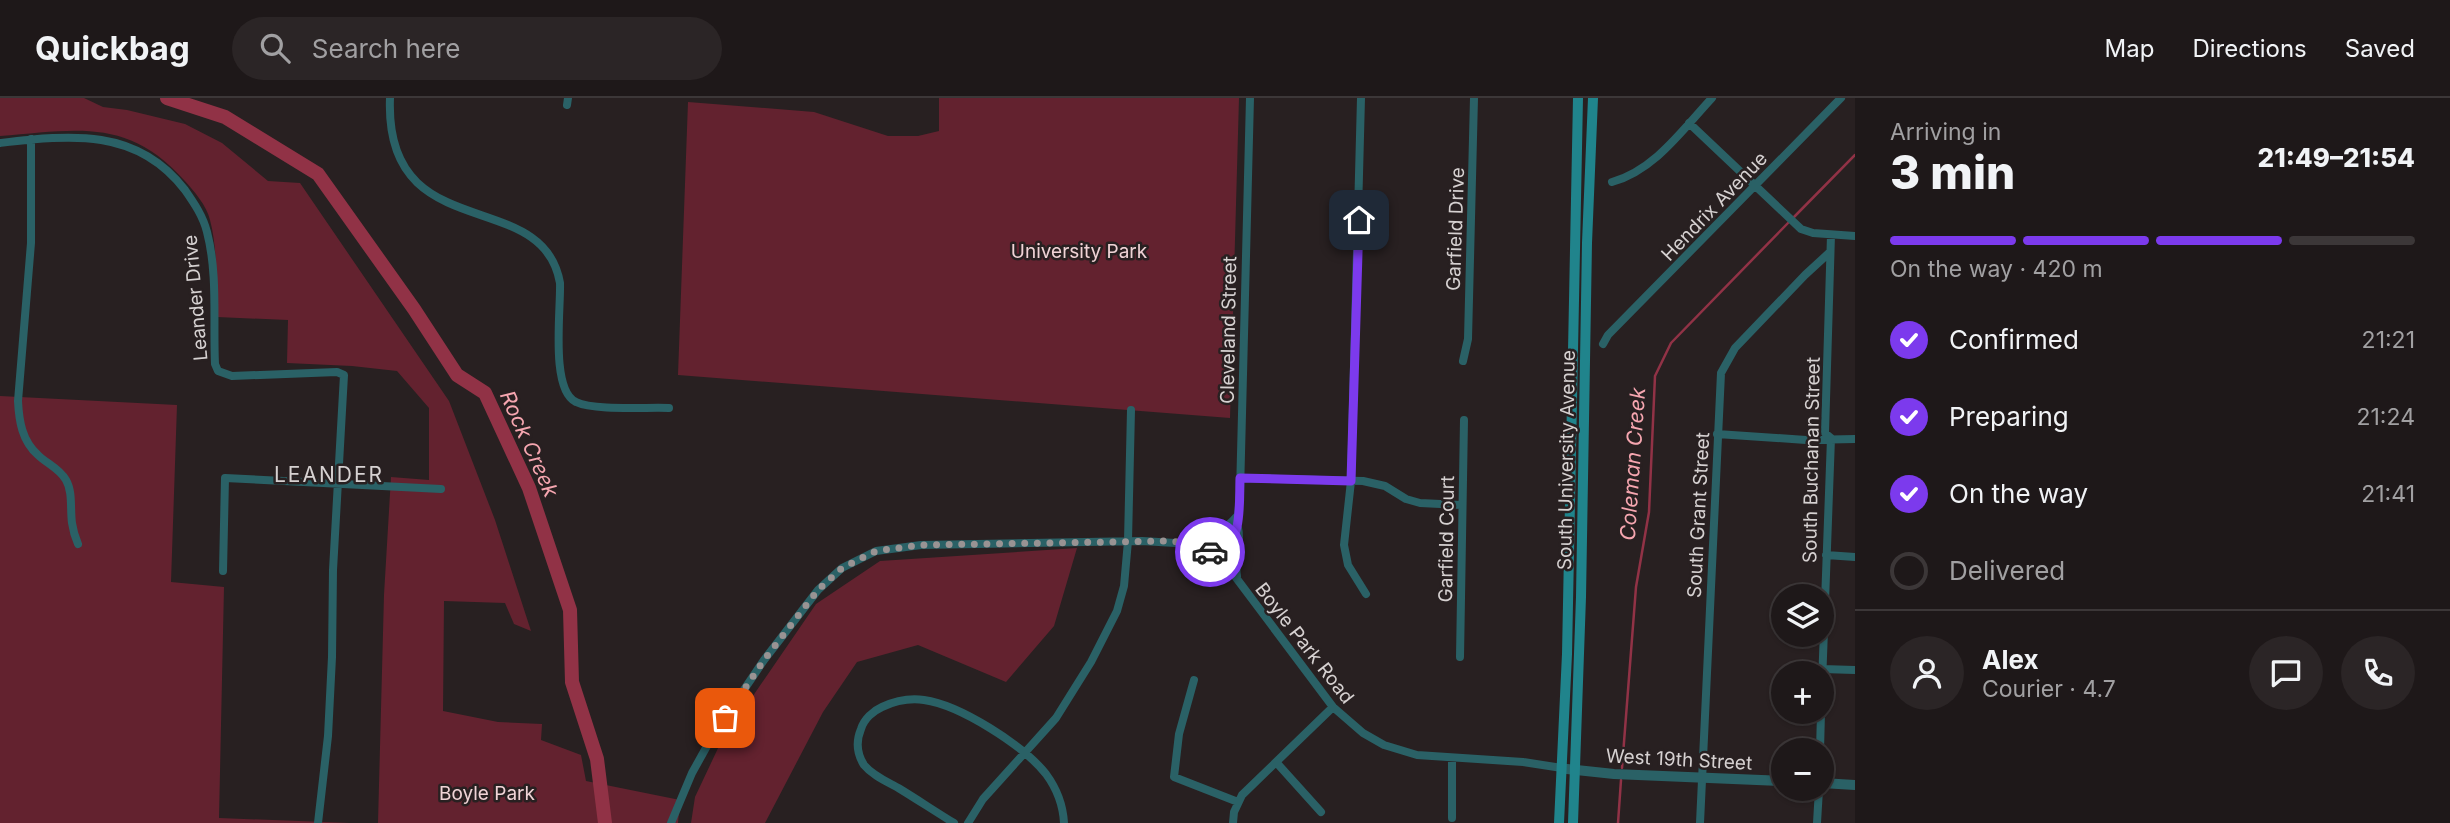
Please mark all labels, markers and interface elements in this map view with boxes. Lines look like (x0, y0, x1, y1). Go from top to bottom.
search box (232, 17, 722, 80)
text: Quickbag (35, 28, 190, 68)
icon: search (256, 29, 294, 67)
text: Search here (312, 33, 460, 64)
text: Map (2105, 34, 2154, 63)
text: Directions (2192, 34, 2307, 63)
text: Saved (2345, 34, 2415, 63)
text: Arriving in (1890, 118, 2001, 146)
text: 21:49–21:54 (2258, 142, 2415, 173)
text: 3 min (1890, 144, 2015, 200)
street label: Hendrix Avenue (1657, 147, 1772, 266)
street label: Garfield Drive (1442, 167, 1469, 291)
pin (1329, 190, 1389, 250)
icon: home (1340, 201, 1378, 239)
street label: Leander Drive (179, 234, 212, 362)
park label: University Park (1011, 240, 1148, 263)
text: On the way · 420 m (1890, 255, 2103, 283)
street label: Cleveland Street (1216, 256, 1241, 404)
icon: check (1890, 321, 1928, 359)
text: Confirmed (1949, 324, 2079, 355)
text: 21:21 (2362, 326, 2415, 354)
street label: South University Avenue (1553, 350, 1580, 570)
street label: South Buchanan Street (1798, 357, 1825, 563)
water label: Coleman Creek (1615, 386, 1650, 541)
water label: Rock Creek (495, 387, 564, 501)
icon: check (1890, 398, 1928, 436)
text: Preparing (1949, 401, 2069, 432)
text: 21:24 (2356, 403, 2415, 431)
street label: South Grant Street (1683, 432, 1714, 599)
district label: LEANDER (274, 462, 384, 487)
street label: Garfield Court (1434, 475, 1459, 603)
icon: check (1890, 475, 1928, 513)
text: On the way (1949, 478, 2088, 509)
text: 21:41 (2361, 480, 2415, 508)
courier (1175, 517, 1245, 587)
icon: car (1191, 533, 1229, 571)
text: Delivered (1949, 555, 2065, 586)
street label: Boyle Park Road (1250, 578, 1359, 708)
map controls (1771, 584, 1834, 801)
button: layers (1771, 584, 1834, 647)
button: person (1890, 636, 1964, 710)
button: chat (2249, 636, 2323, 710)
button: phone (2341, 636, 2415, 710)
text: Alex (1982, 644, 2039, 675)
button: + (1771, 661, 1834, 724)
text: Courier · 4.7 (1982, 675, 2116, 703)
pin (695, 688, 755, 748)
icon: bag (706, 699, 744, 737)
button: − (1771, 738, 1834, 801)
street label: West 19th Street (1605, 744, 1753, 775)
park label: Boyle Park (439, 782, 536, 805)

